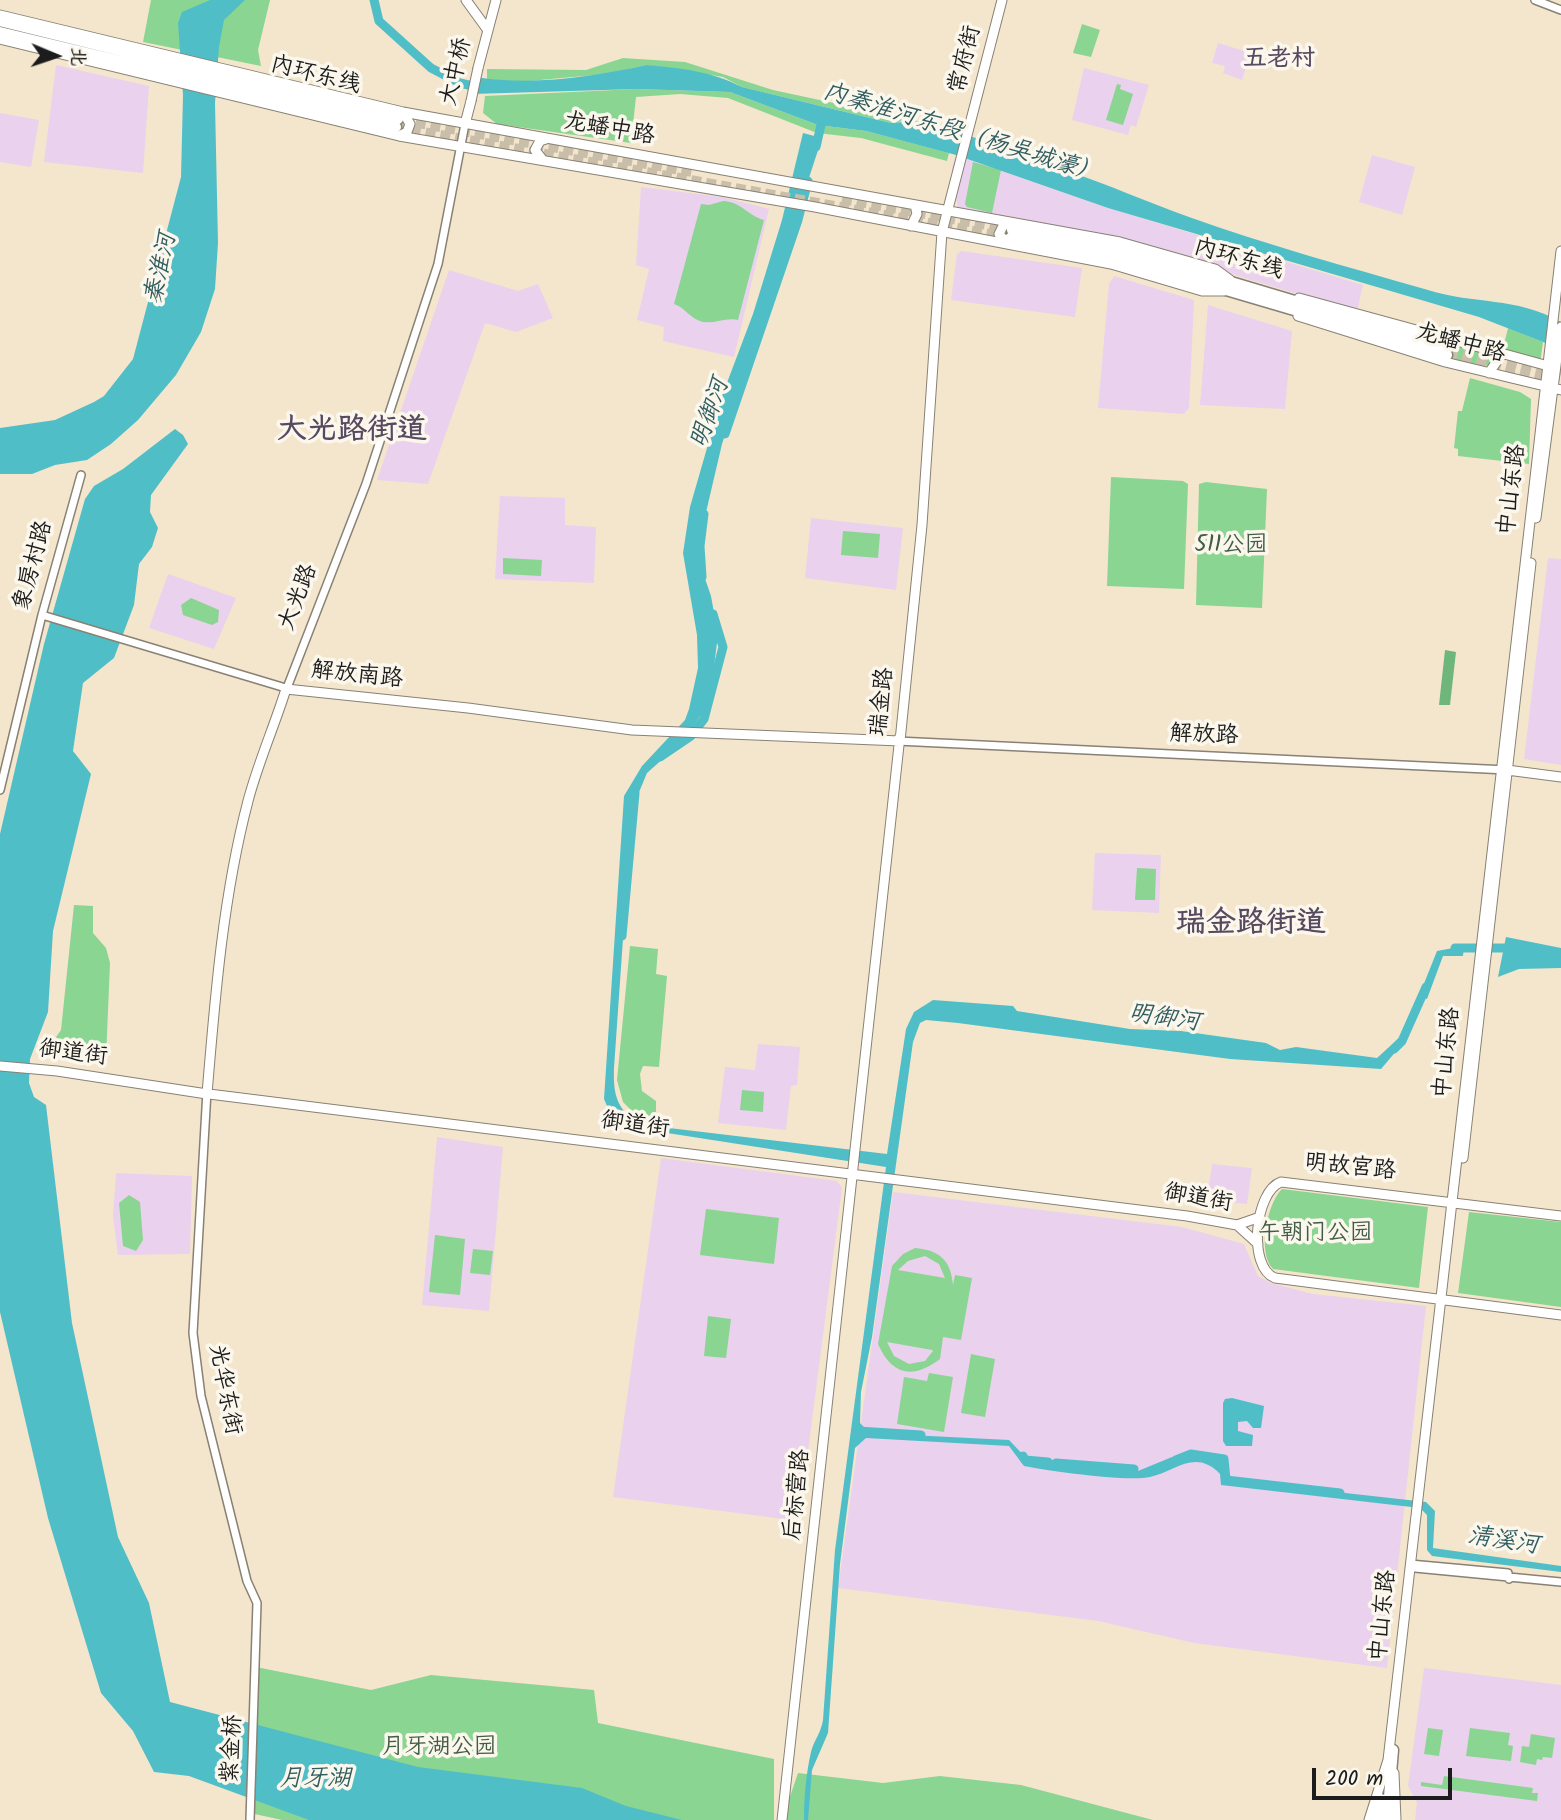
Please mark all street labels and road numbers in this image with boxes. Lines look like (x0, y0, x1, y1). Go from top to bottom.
street label: 常府街 (945, 23, 989, 97)
street label: 大中桥 (437, 35, 479, 109)
street label: 内环东线 (267, 52, 363, 102)
street label: 龙蟠中路 (561, 109, 657, 153)
street label: 内环东线 (1190, 235, 1286, 287)
street label: 龙蟠中路 (1412, 320, 1508, 370)
street label: 中山东路 (1495, 443, 1533, 537)
street label: 象房村路 (10, 518, 60, 614)
street label: 大光路 (275, 561, 325, 635)
street label: 解放南路 (310, 658, 404, 696)
street label: 瑞金路 (867, 666, 901, 738)
street label: 解放路 (1169, 722, 1239, 752)
street label: 中山东路 (1430, 1006, 1468, 1100)
street label: 御道街 (37, 1037, 109, 1073)
street label: 御道街 (599, 1109, 671, 1145)
street label: 明故宫路 (1303, 1150, 1397, 1188)
street label: 御道街 (1162, 1180, 1234, 1220)
street label: 光华东街 (201, 1342, 245, 1438)
street label: 后标营路 (780, 1448, 818, 1542)
street label: 中山东路 (1366, 1569, 1404, 1663)
street label: 紫金桥 (218, 1714, 250, 1784)

